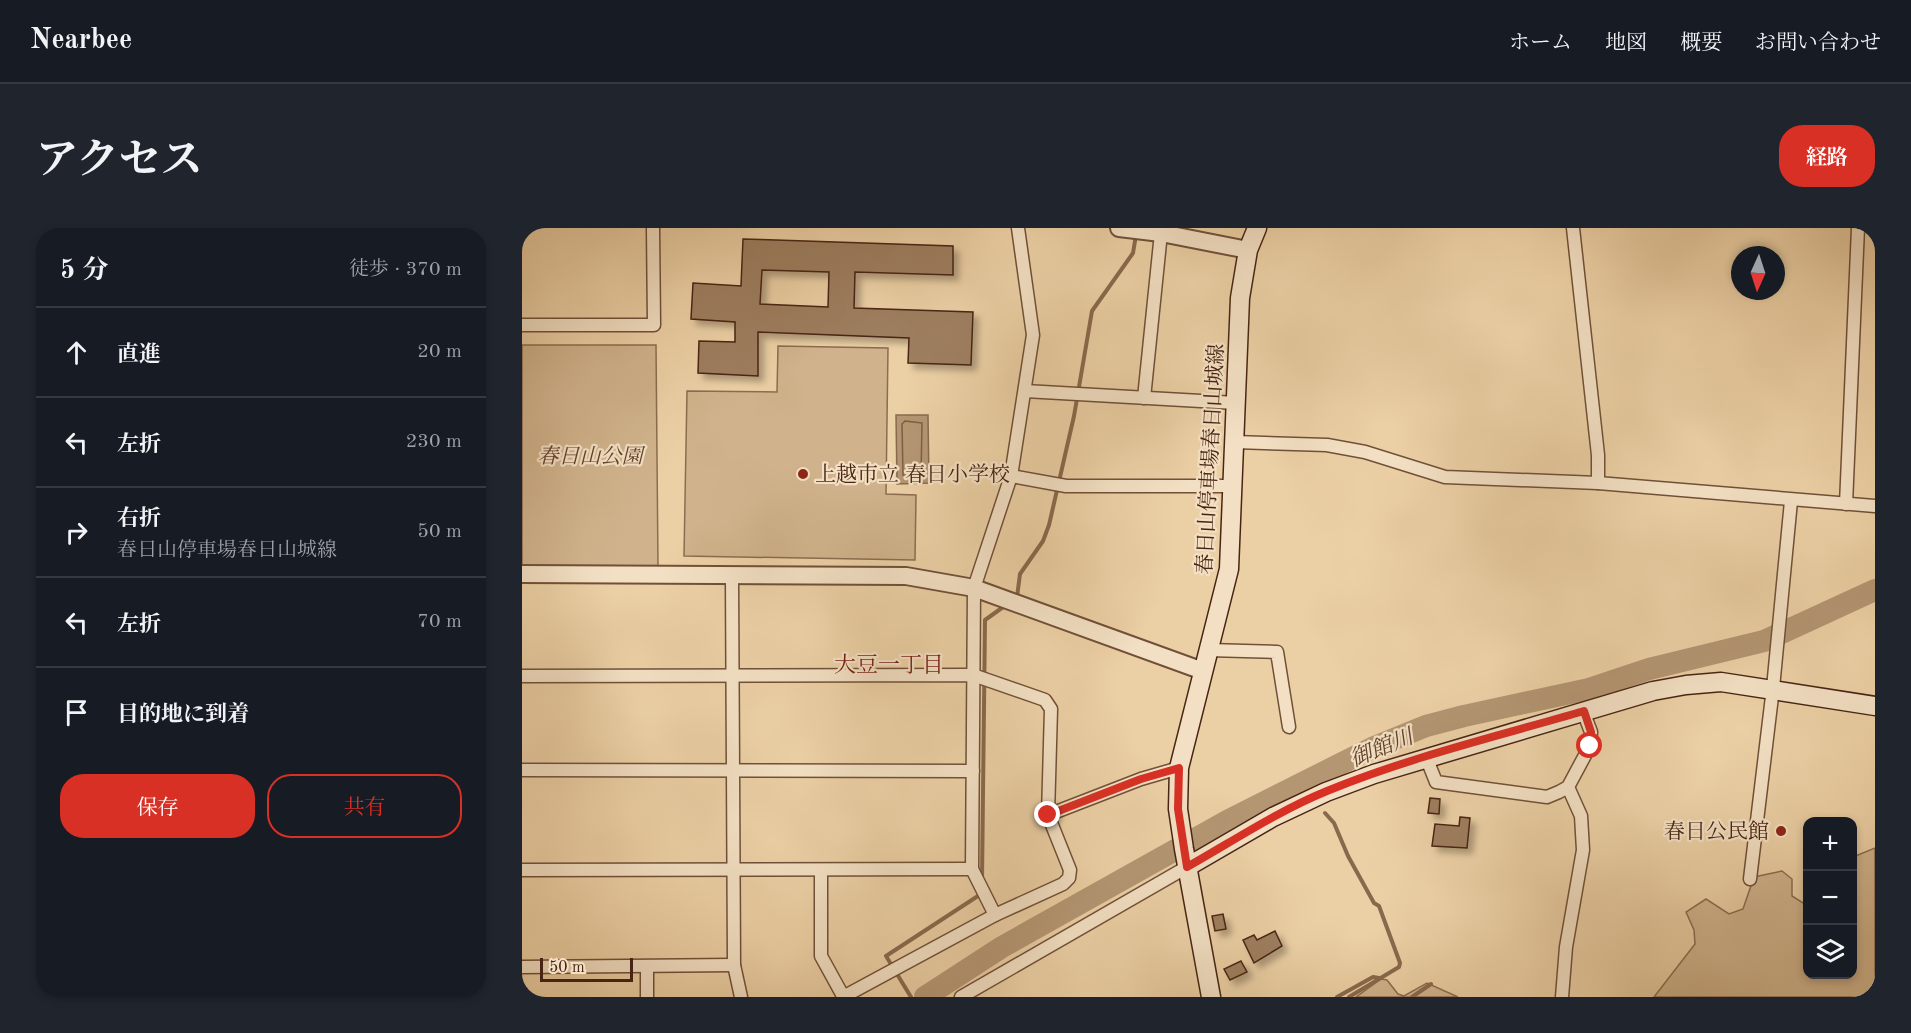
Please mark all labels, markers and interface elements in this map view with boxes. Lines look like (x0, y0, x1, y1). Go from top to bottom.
text: Nearbee (30, 27, 132, 55)
text: ホーム (1509, 33, 1572, 54)
text: 地図 (1605, 33, 1647, 54)
text: 概要 (1680, 33, 1722, 54)
text: お問い合わせ (1755, 33, 1881, 54)
button: 経路 (1779, 125, 1875, 187)
text: アクセス (36, 141, 203, 183)
north arrow (1731, 246, 1785, 300)
text: 5 分 (60, 258, 108, 284)
text: 徒歩 · 370 m (349, 260, 462, 280)
icon: ahead (60, 336, 93, 369)
text: 20 m (417, 342, 462, 362)
street label: 春日山停車場春日山城線 (1193, 343, 1228, 575)
text: 直進 (117, 344, 161, 366)
icon: left (60, 426, 93, 459)
text: 230 m (406, 432, 462, 452)
text: 左折 (117, 434, 161, 456)
park label: 春日山公園 (538, 445, 645, 468)
place label: 上越市立 春日小学校 (815, 463, 1010, 486)
marker: 上越市立 春日小学校 (796, 467, 810, 481)
text: 右折 (117, 508, 161, 530)
icon: right (60, 516, 93, 549)
text: 50 m (417, 522, 462, 542)
text: 春日山停車場春日山城線 (117, 541, 337, 561)
icon: left (60, 606, 93, 639)
text: 70 m (417, 612, 462, 632)
text: 左折 (117, 614, 161, 636)
district label: 大豆一丁目 (834, 653, 944, 677)
icon: arrive (60, 696, 93, 729)
text: 目的地に到着 (117, 704, 249, 726)
water label: 御館川 (1346, 724, 1418, 771)
route start (1576, 732, 1602, 758)
button: 保存 (60, 774, 255, 838)
button: 共有 (267, 774, 462, 838)
route end (1034, 801, 1060, 827)
map controls (1803, 817, 1857, 979)
button: + (1803, 817, 1857, 871)
place label: 春日公民館 (1664, 820, 1769, 843)
marker: 春日公民館 (1774, 824, 1788, 838)
button: − (1803, 871, 1857, 925)
button: layers (1803, 925, 1857, 979)
scale bar (540, 955, 633, 982)
text: 50 m (549, 960, 585, 976)

